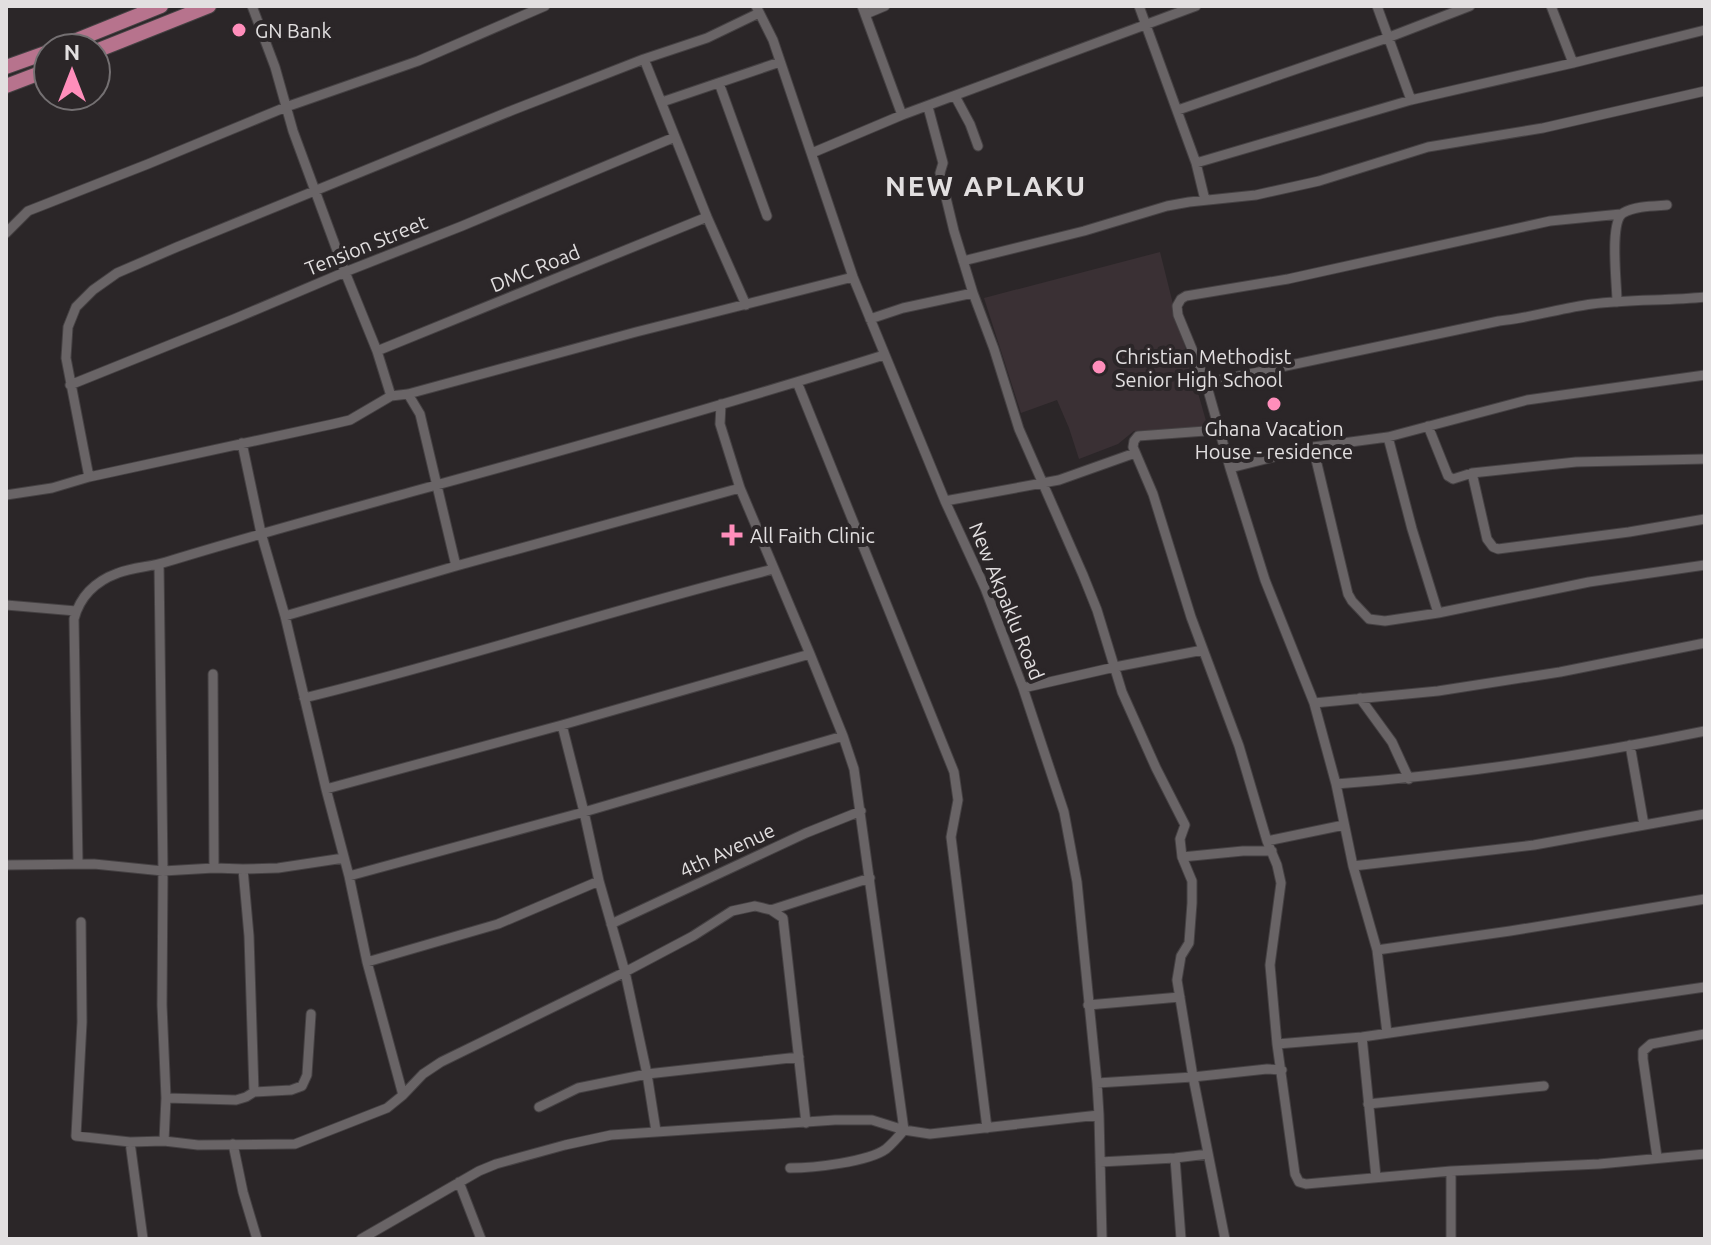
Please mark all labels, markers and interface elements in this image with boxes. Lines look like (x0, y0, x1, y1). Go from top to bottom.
place label: GN Bank (255, 19, 332, 42)
marker: GN Bank (230, 21, 248, 39)
north arrow (32, 32, 112, 112)
text: N (64, 39, 80, 64)
district label: NEW APLAKU (885, 170, 1087, 201)
street label: Tension Street (302, 210, 431, 280)
street label: DMC Road (487, 240, 583, 296)
place label: Christian Methodist Senior High School (1115, 345, 1291, 391)
marker: Christian Methodist Senior High School (1090, 358, 1108, 376)
marker: Ghana Vacation House - residence (1265, 395, 1283, 413)
place label: Ghana Vacation House - residence (1195, 417, 1353, 463)
street label: New Akpaklu Road (965, 519, 1049, 683)
marker: All Faith Clinic (721, 524, 743, 546)
place label: All Faith Clinic (750, 524, 875, 547)
street label: 4th Avenue (676, 818, 778, 882)

